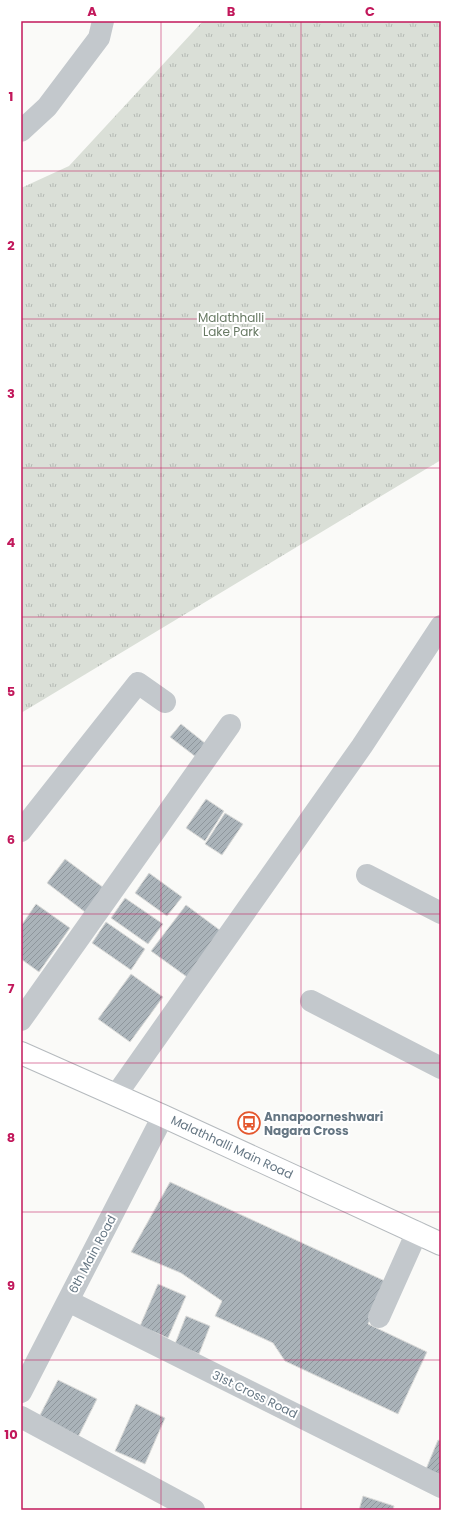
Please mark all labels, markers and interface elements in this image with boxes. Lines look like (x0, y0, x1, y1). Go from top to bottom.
text: A (87, 2, 97, 21)
text: B (227, 2, 236, 21)
text: C (365, 2, 375, 21)
text: 1 (9, 87, 13, 106)
text: 2 (7, 236, 15, 255)
park label: Malathhalli Lake Park (198, 309, 264, 340)
text: 3 (7, 384, 15, 403)
text: 4 (7, 533, 16, 552)
text: 5 (7, 682, 15, 701)
text: 6 (7, 830, 15, 849)
text: 7 (8, 979, 15, 998)
place label: Annapoorneshwari Nagara Cross (264, 1108, 383, 1139)
bus stop icon: Annapoorneshwari Nagara Cross (236, 1110, 262, 1136)
street label: Malathhalli Main Road (168, 1111, 296, 1183)
text: 8 (7, 1128, 15, 1147)
street label: 6th Main Road (64, 1212, 120, 1296)
text: 9 (7, 1276, 15, 1295)
street label: 31st Cross Road (209, 1366, 301, 1422)
text: 10 (4, 1425, 18, 1444)

